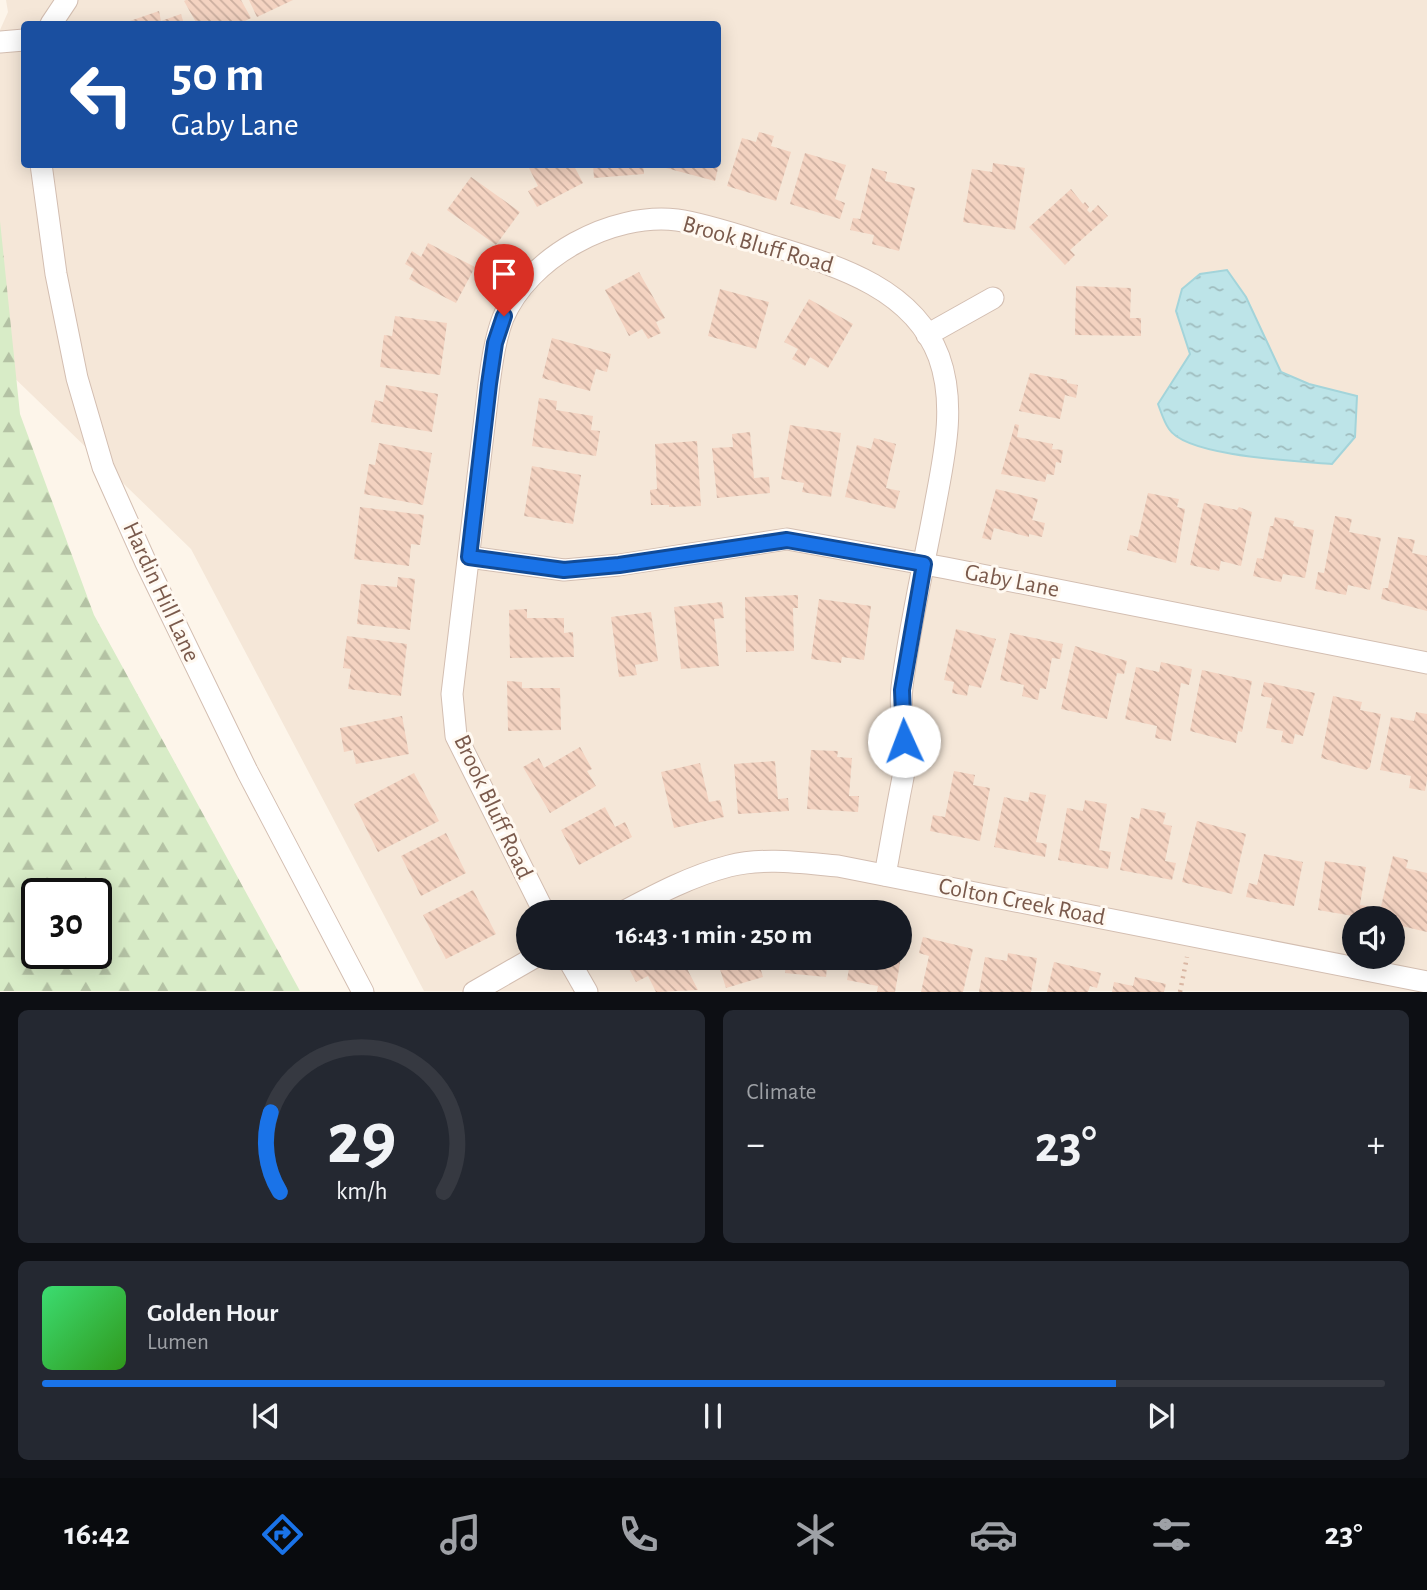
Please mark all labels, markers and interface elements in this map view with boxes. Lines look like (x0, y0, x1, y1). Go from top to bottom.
icon: left (56, 49, 147, 140)
text: 50 m (171, 51, 265, 100)
text: Gaby Lane (171, 109, 299, 141)
street label: Brook Bluff Road (680, 212, 836, 278)
pin (474, 244, 534, 316)
icon: arrive (485, 255, 523, 293)
street label: Hardin Hill Lane (118, 518, 204, 666)
street label: Gaby Lane (963, 560, 1061, 602)
position arrow (867, 704, 941, 778)
street label: Brook Bluff Road (449, 731, 537, 883)
street label: Colton Creek Road (937, 874, 1107, 930)
speed limit sign: 30 (21, 878, 112, 969)
map controls (1342, 906, 1405, 969)
button: sound (1342, 906, 1405, 969)
text: 16:43 · 1 min · 250 m (616, 922, 812, 948)
text: Climate (747, 1081, 816, 1104)
text: 29 (327, 1105, 396, 1178)
text: 23° (1035, 1119, 1097, 1171)
text: − (747, 1126, 765, 1164)
text: + (1367, 1126, 1385, 1164)
text: km/h (335, 1179, 387, 1204)
text: Golden Hour (147, 1300, 278, 1326)
text: Lumen (147, 1331, 209, 1354)
icon: previous (247, 1397, 285, 1435)
icon: pause (694, 1397, 732, 1435)
icon: next (1142, 1397, 1180, 1435)
icon: directions (258, 1510, 307, 1559)
icon: music (436, 1510, 485, 1559)
icon: phone (614, 1510, 663, 1559)
icon: climate (791, 1510, 840, 1559)
icon: car (969, 1510, 1018, 1559)
icon: filters (1147, 1510, 1196, 1559)
text: 16:42 (64, 1518, 130, 1550)
text: 23° (1324, 1518, 1363, 1550)

